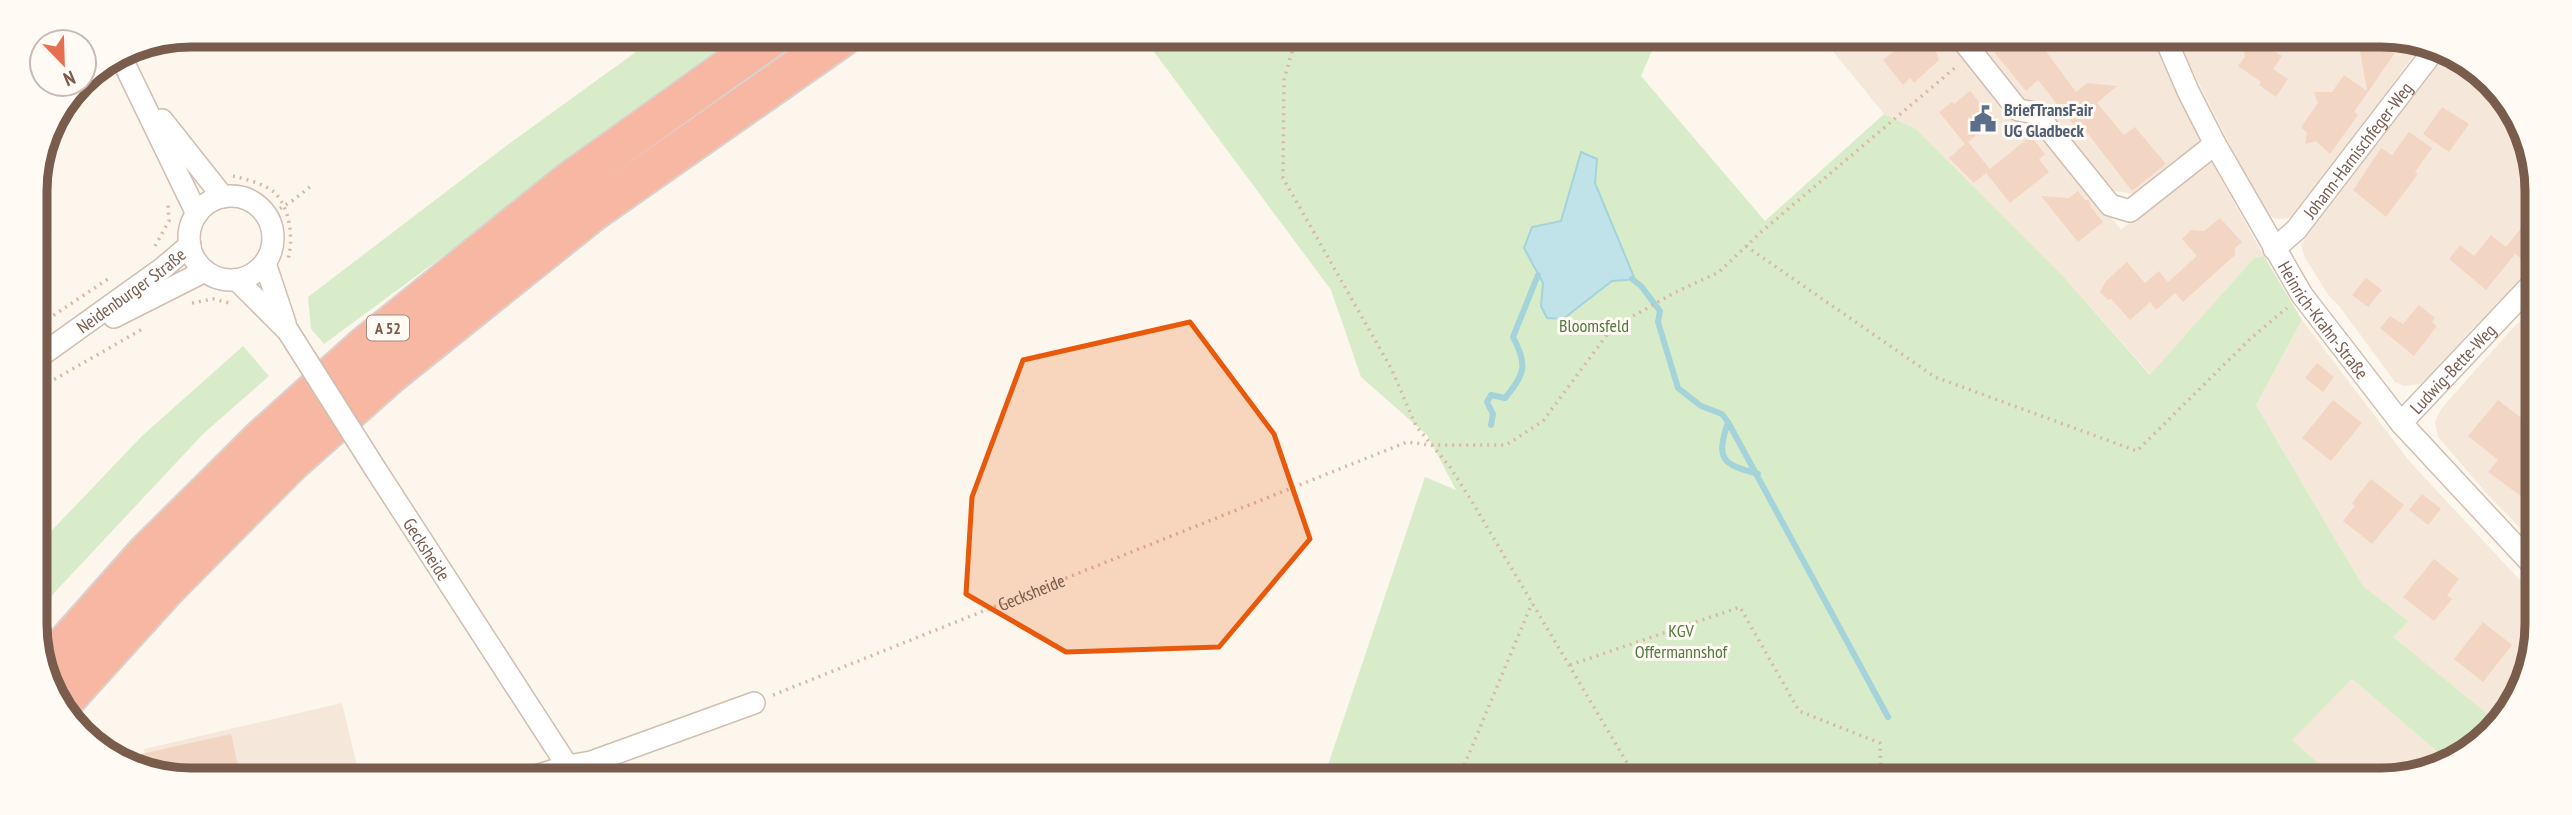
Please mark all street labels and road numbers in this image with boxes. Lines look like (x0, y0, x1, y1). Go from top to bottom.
street label: Johann-Harnischfeger-Weg (2297, 77, 2417, 224)
street label: Neidenburger Straße (72, 243, 190, 338)
street label: Heinrich-Krahn-Straße (2273, 257, 2374, 383)
road number: A 52 (367, 316, 409, 340)
street label: Ludwig-Bette-Weg (2405, 319, 2500, 418)
street label: Gecksheide (398, 513, 456, 585)
street label: Gecksheide (994, 568, 1068, 616)

